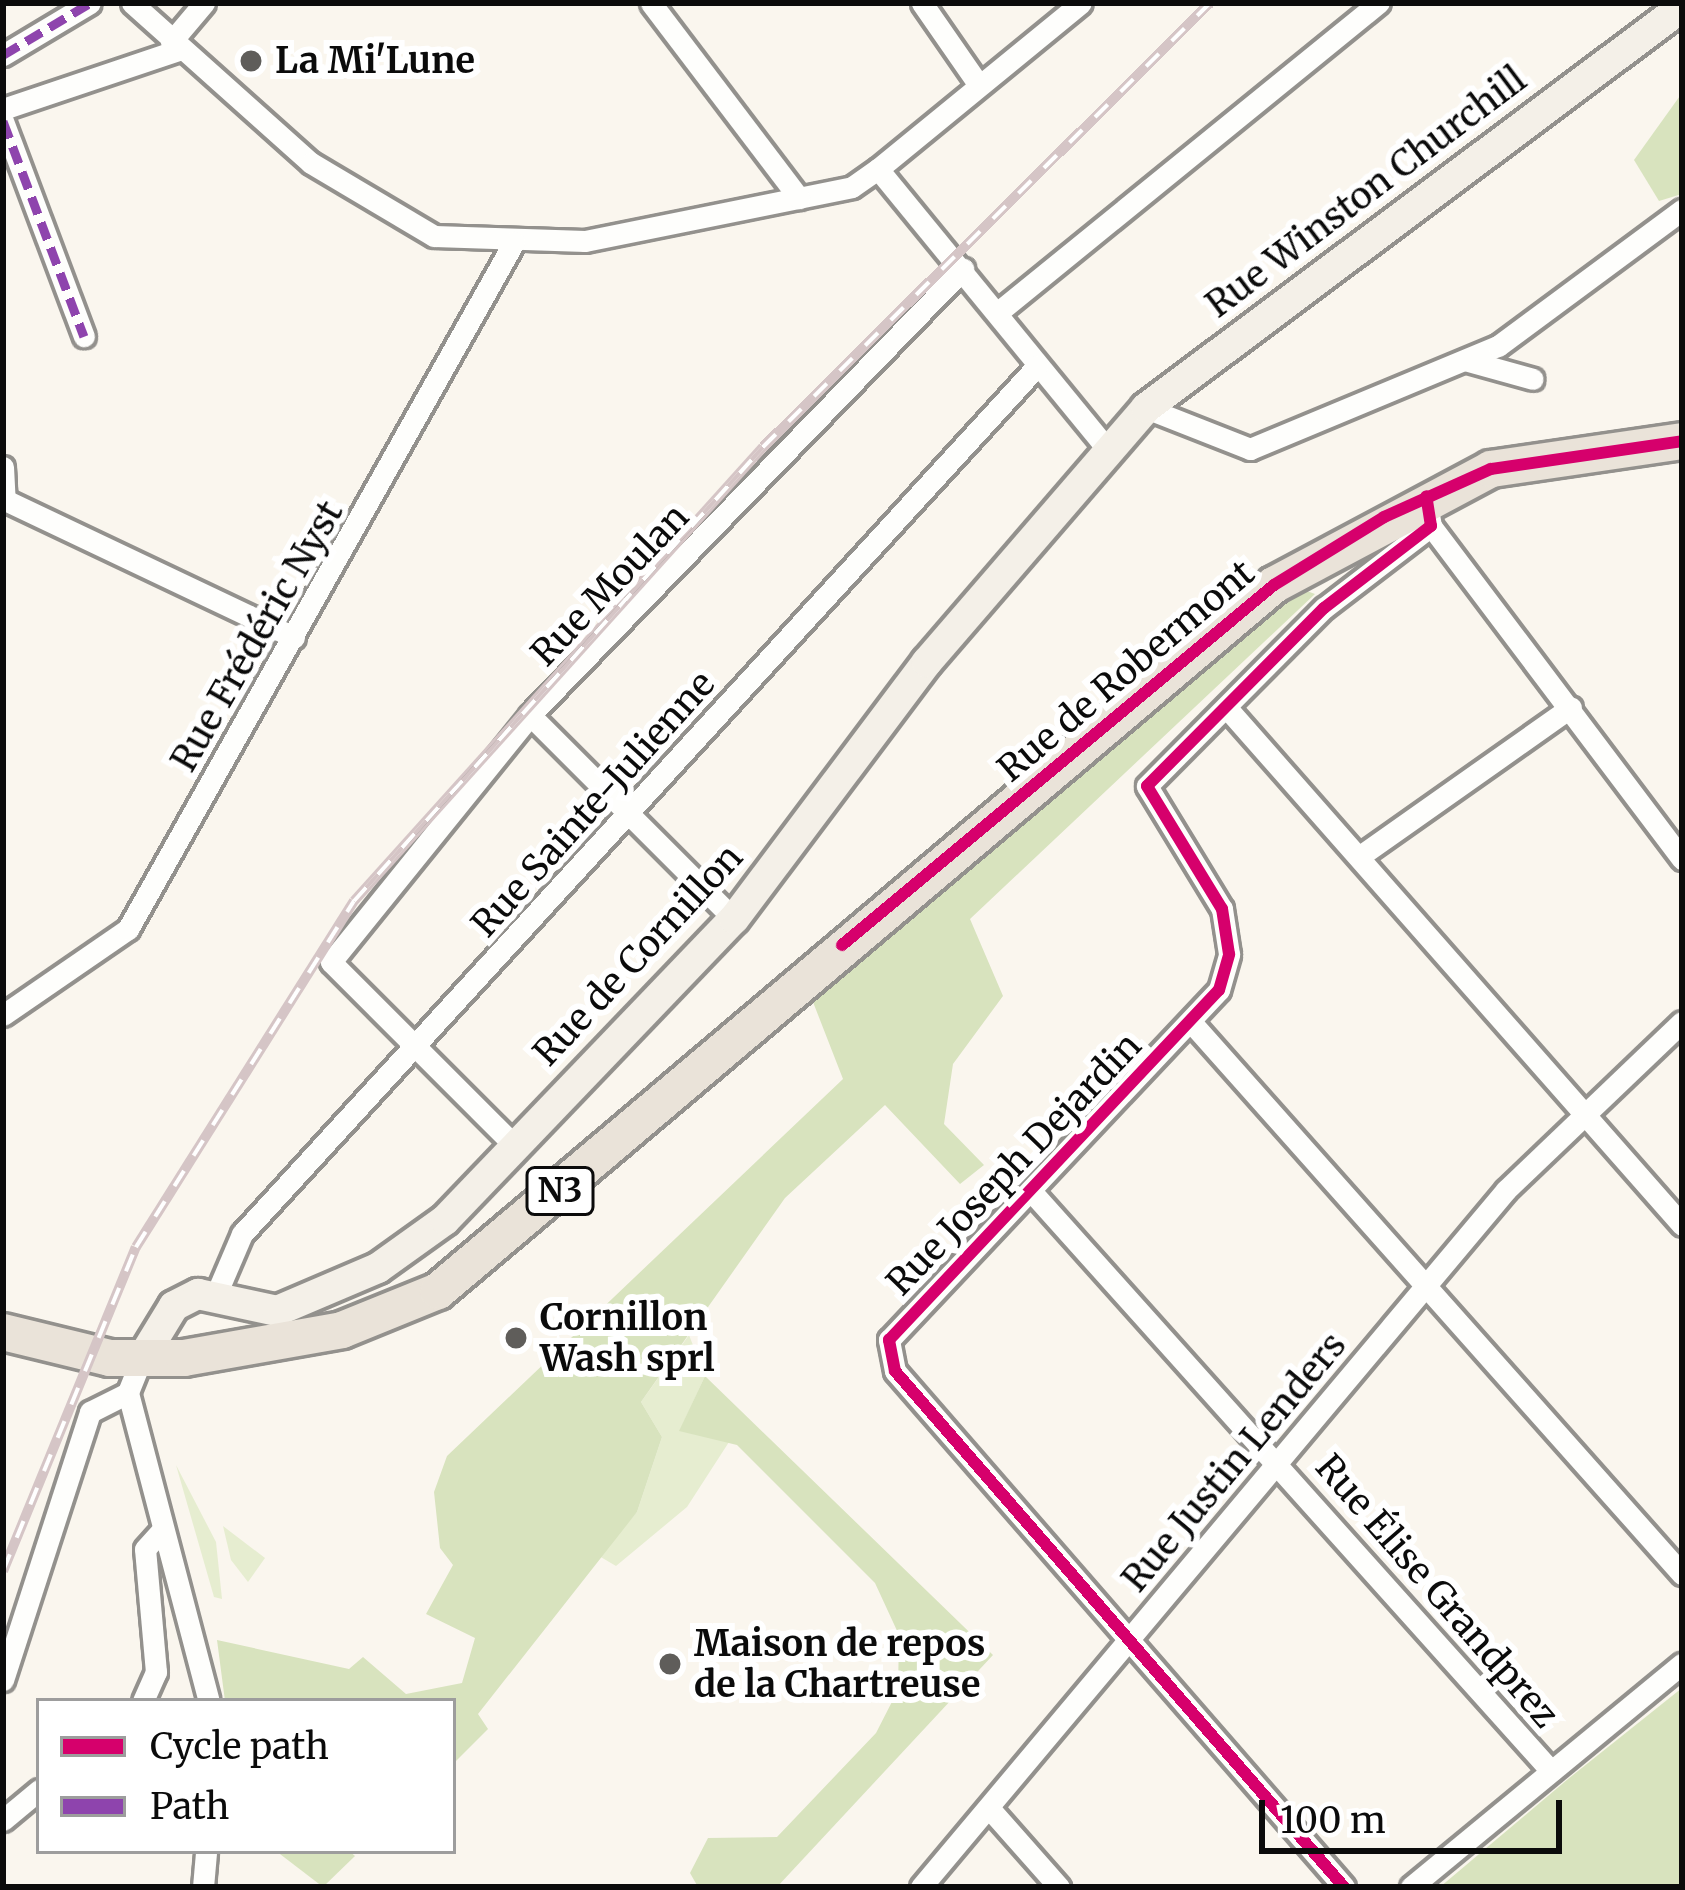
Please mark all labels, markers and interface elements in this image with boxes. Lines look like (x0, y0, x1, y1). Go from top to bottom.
place label: La Mi'Lune (275, 39, 475, 83)
marker: La Mi'Lune (238, 48, 264, 74)
street label: Rue Winston Churchill (1198, 58, 1534, 326)
street label: Rue Frédéric Nyst (162, 493, 352, 779)
street label: Rue Moulan (522, 495, 698, 675)
street label: Rue de Robermont (989, 551, 1263, 791)
street label: Rue Sainte-Julienne (463, 663, 723, 945)
street label: Rue de Cornillon (525, 836, 751, 1074)
street label: Rue Joseph Dejardin (878, 1024, 1150, 1304)
road number: N3 (524, 1164, 596, 1218)
place label: Cornillon Wash sprl (540, 1295, 715, 1380)
street label: Rue Justin Lenders (1113, 1324, 1355, 1600)
marker: Cornillon Wash sprl (503, 1325, 529, 1351)
street label: Rue Élise Grandprez (1307, 1446, 1567, 1736)
place label: Maison de repos de la Chartreuse (694, 1621, 985, 1706)
marker: Maison de repos de la Chartreuse (657, 1651, 683, 1677)
legend (36, 1698, 456, 1854)
text: Cycle path (150, 1724, 329, 1769)
scale bar (1265, 1776, 1568, 1850)
text: Path (150, 1784, 229, 1829)
text: 100 m (1280, 1798, 1386, 1843)

